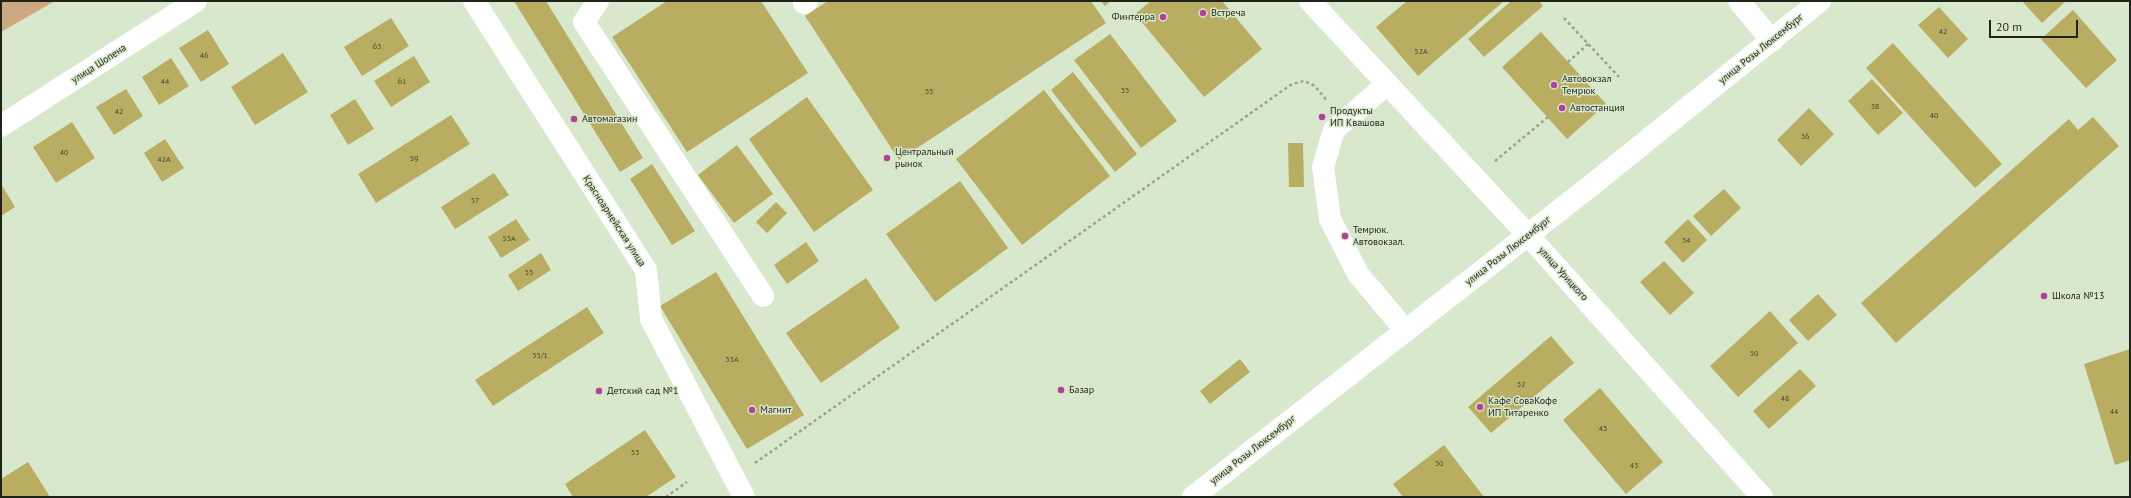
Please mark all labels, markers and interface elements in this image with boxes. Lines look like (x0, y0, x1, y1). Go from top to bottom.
place label: Встреча (1211, 7, 1246, 19)
marker: Встреча (1198, 8, 1208, 18)
place label: Финтерра (1112, 11, 1155, 23)
street label: улица Розы Люксембург (1716, 11, 1806, 87)
marker: Финтерра (1158, 12, 1168, 22)
scale bar (1991, 12, 2080, 38)
text: 20 m (1996, 19, 2022, 34)
house number: 42 (1939, 27, 1947, 37)
street label: улица Шопена (69, 42, 129, 86)
house number: 63 (373, 42, 381, 52)
house number: 52А (1414, 47, 1428, 57)
house number: 46 (200, 51, 208, 61)
place label: Автовокзал Темрюк (1562, 73, 1612, 96)
house number: 44 (161, 77, 169, 87)
house number: 61 (398, 77, 406, 87)
marker: Автовокзал Темрюк (1549, 80, 1559, 90)
house number: 35 (1121, 86, 1129, 96)
house number: 35 (925, 87, 933, 97)
place label: Автостанция (1570, 102, 1624, 114)
house number: 38 (1871, 102, 1879, 112)
marker: Автостанция (1557, 103, 1567, 113)
place label: Продукты ИП Квашова (1330, 105, 1385, 128)
house number: 42 (115, 107, 123, 117)
house number: 40 (1930, 111, 1938, 121)
marker: Продукты ИП Квашова (1317, 112, 1327, 122)
place label: Автомагазин (582, 113, 637, 125)
marker: Автомагазин (569, 114, 579, 124)
house number: 36 (1801, 132, 1809, 142)
place label: Центральный рынок (895, 146, 954, 170)
house number: 40 (60, 148, 68, 158)
marker: Центральный рынок (882, 153, 892, 163)
house number: 59 (410, 154, 418, 164)
house number: 42А (157, 155, 171, 165)
street label: Красноармейская улица (580, 173, 648, 269)
house number: 57 (471, 196, 479, 206)
street label: улица Розы Люксембург (1463, 214, 1553, 288)
place label: Темрюк. Автовокзал. (1353, 224, 1405, 248)
marker: Темрюк. Автовокзал. (1340, 231, 1350, 241)
house number: 55А (502, 234, 516, 244)
house number: 34 (1682, 236, 1690, 246)
street label: улица Урицкого (1536, 245, 1590, 303)
house number: 55 (525, 268, 533, 278)
place label: Школа №13 (2052, 290, 2105, 302)
marker: Школа №13 (2039, 291, 2049, 301)
house number: 50 (1750, 349, 1758, 359)
house number: 35/1 (532, 351, 548, 361)
house number: 35А (725, 355, 739, 365)
house number: 32 (1517, 380, 1525, 390)
place label: Базар (1069, 384, 1094, 396)
place label: Детский сад №1 (607, 385, 678, 397)
marker: Базар (1056, 385, 1066, 395)
marker: Детский сад №1 (594, 386, 604, 396)
house number: 48 (1781, 394, 1789, 404)
place label: Кафе СоваКофе ИП Титаренко (1488, 395, 1557, 418)
marker: Кафе СоваКофе ИП Титаренко (1475, 402, 1485, 412)
place label: Магнит (760, 404, 791, 416)
marker: Магнит (747, 405, 757, 415)
house number: 44 (2110, 407, 2118, 417)
street label: улица Розы Люксембург (1208, 413, 1298, 487)
house number: 45 (1599, 424, 1607, 434)
house number: 53 (631, 448, 639, 458)
house number: 30 (1435, 459, 1443, 469)
house number: 43 (1630, 461, 1638, 471)

